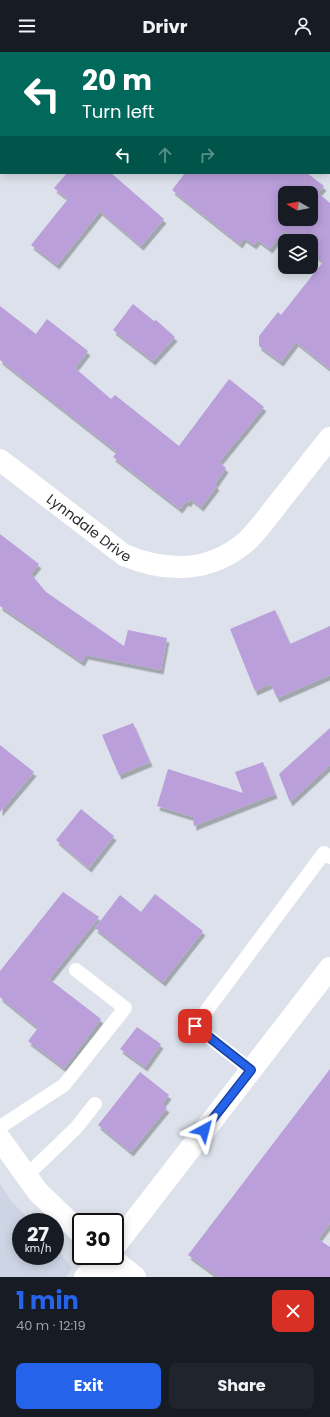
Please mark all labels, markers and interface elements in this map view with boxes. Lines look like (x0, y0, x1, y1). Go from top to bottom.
text: Drivr (142, 14, 188, 39)
icon: menu (16, 15, 38, 37)
icon: person (292, 15, 314, 37)
text: 20 m (82, 61, 152, 100)
icon: left (16, 68, 68, 120)
text: Turn left (82, 99, 154, 124)
icon: left (112, 144, 134, 166)
icon: ahead (154, 144, 176, 166)
icon: right (196, 144, 218, 166)
north arrow (278, 186, 318, 226)
map controls (278, 186, 318, 274)
button: layers (278, 234, 318, 274)
street label: Lynndale Drive (42, 489, 134, 567)
pin (178, 1009, 212, 1043)
icon: arrive (184, 1015, 206, 1037)
position arrow (183, 1109, 225, 1151)
speed limit sign: 30 (72, 1213, 124, 1265)
text: 27 (27, 1220, 49, 1248)
text: km/h (25, 1241, 51, 1256)
text: 1 min (16, 1284, 79, 1317)
button: close (272, 1290, 314, 1332)
text: 40 m · 12:19 (16, 1316, 86, 1335)
button: Exit (16, 1363, 161, 1409)
button: Share (169, 1363, 314, 1409)

